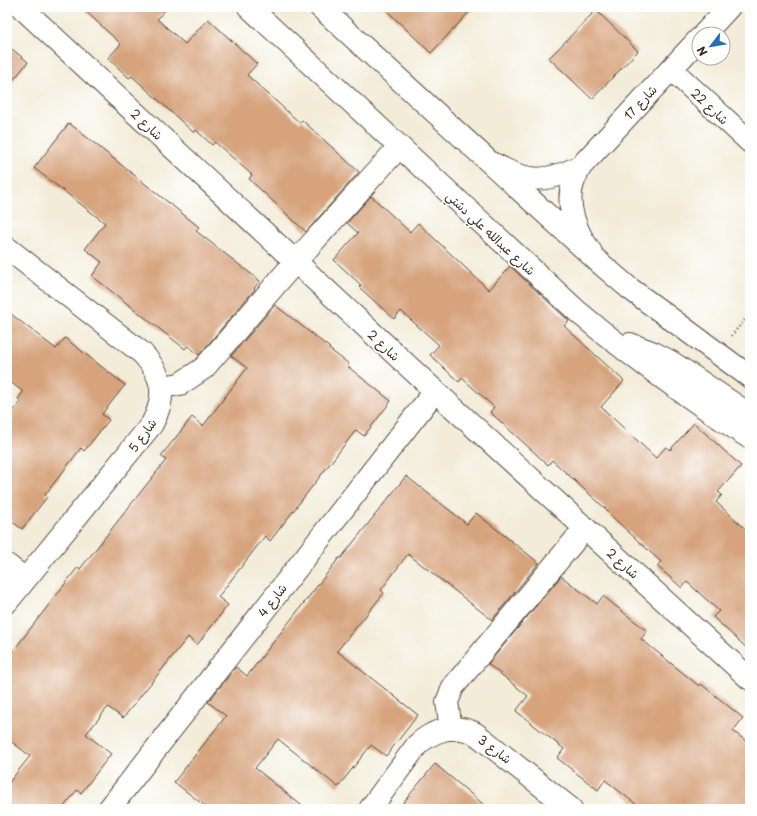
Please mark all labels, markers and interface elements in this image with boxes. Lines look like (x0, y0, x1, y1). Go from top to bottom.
north arrow (691, 26, 731, 66)
text: N (692, 43, 712, 60)
street label: شارع 17 (619, 81, 662, 124)
street label: شارع 22 (686, 84, 733, 129)
street label: شارع 2 (126, 104, 167, 144)
street label: شارع عبدالله علي دشتي (440, 187, 540, 281)
street label: شارع 2 (363, 325, 404, 365)
street label: شارع 5 (124, 415, 161, 456)
street label: شارع 2 (602, 543, 643, 583)
street label: شارع 4 (253, 580, 292, 621)
street label: شارع 3 (474, 730, 516, 768)

